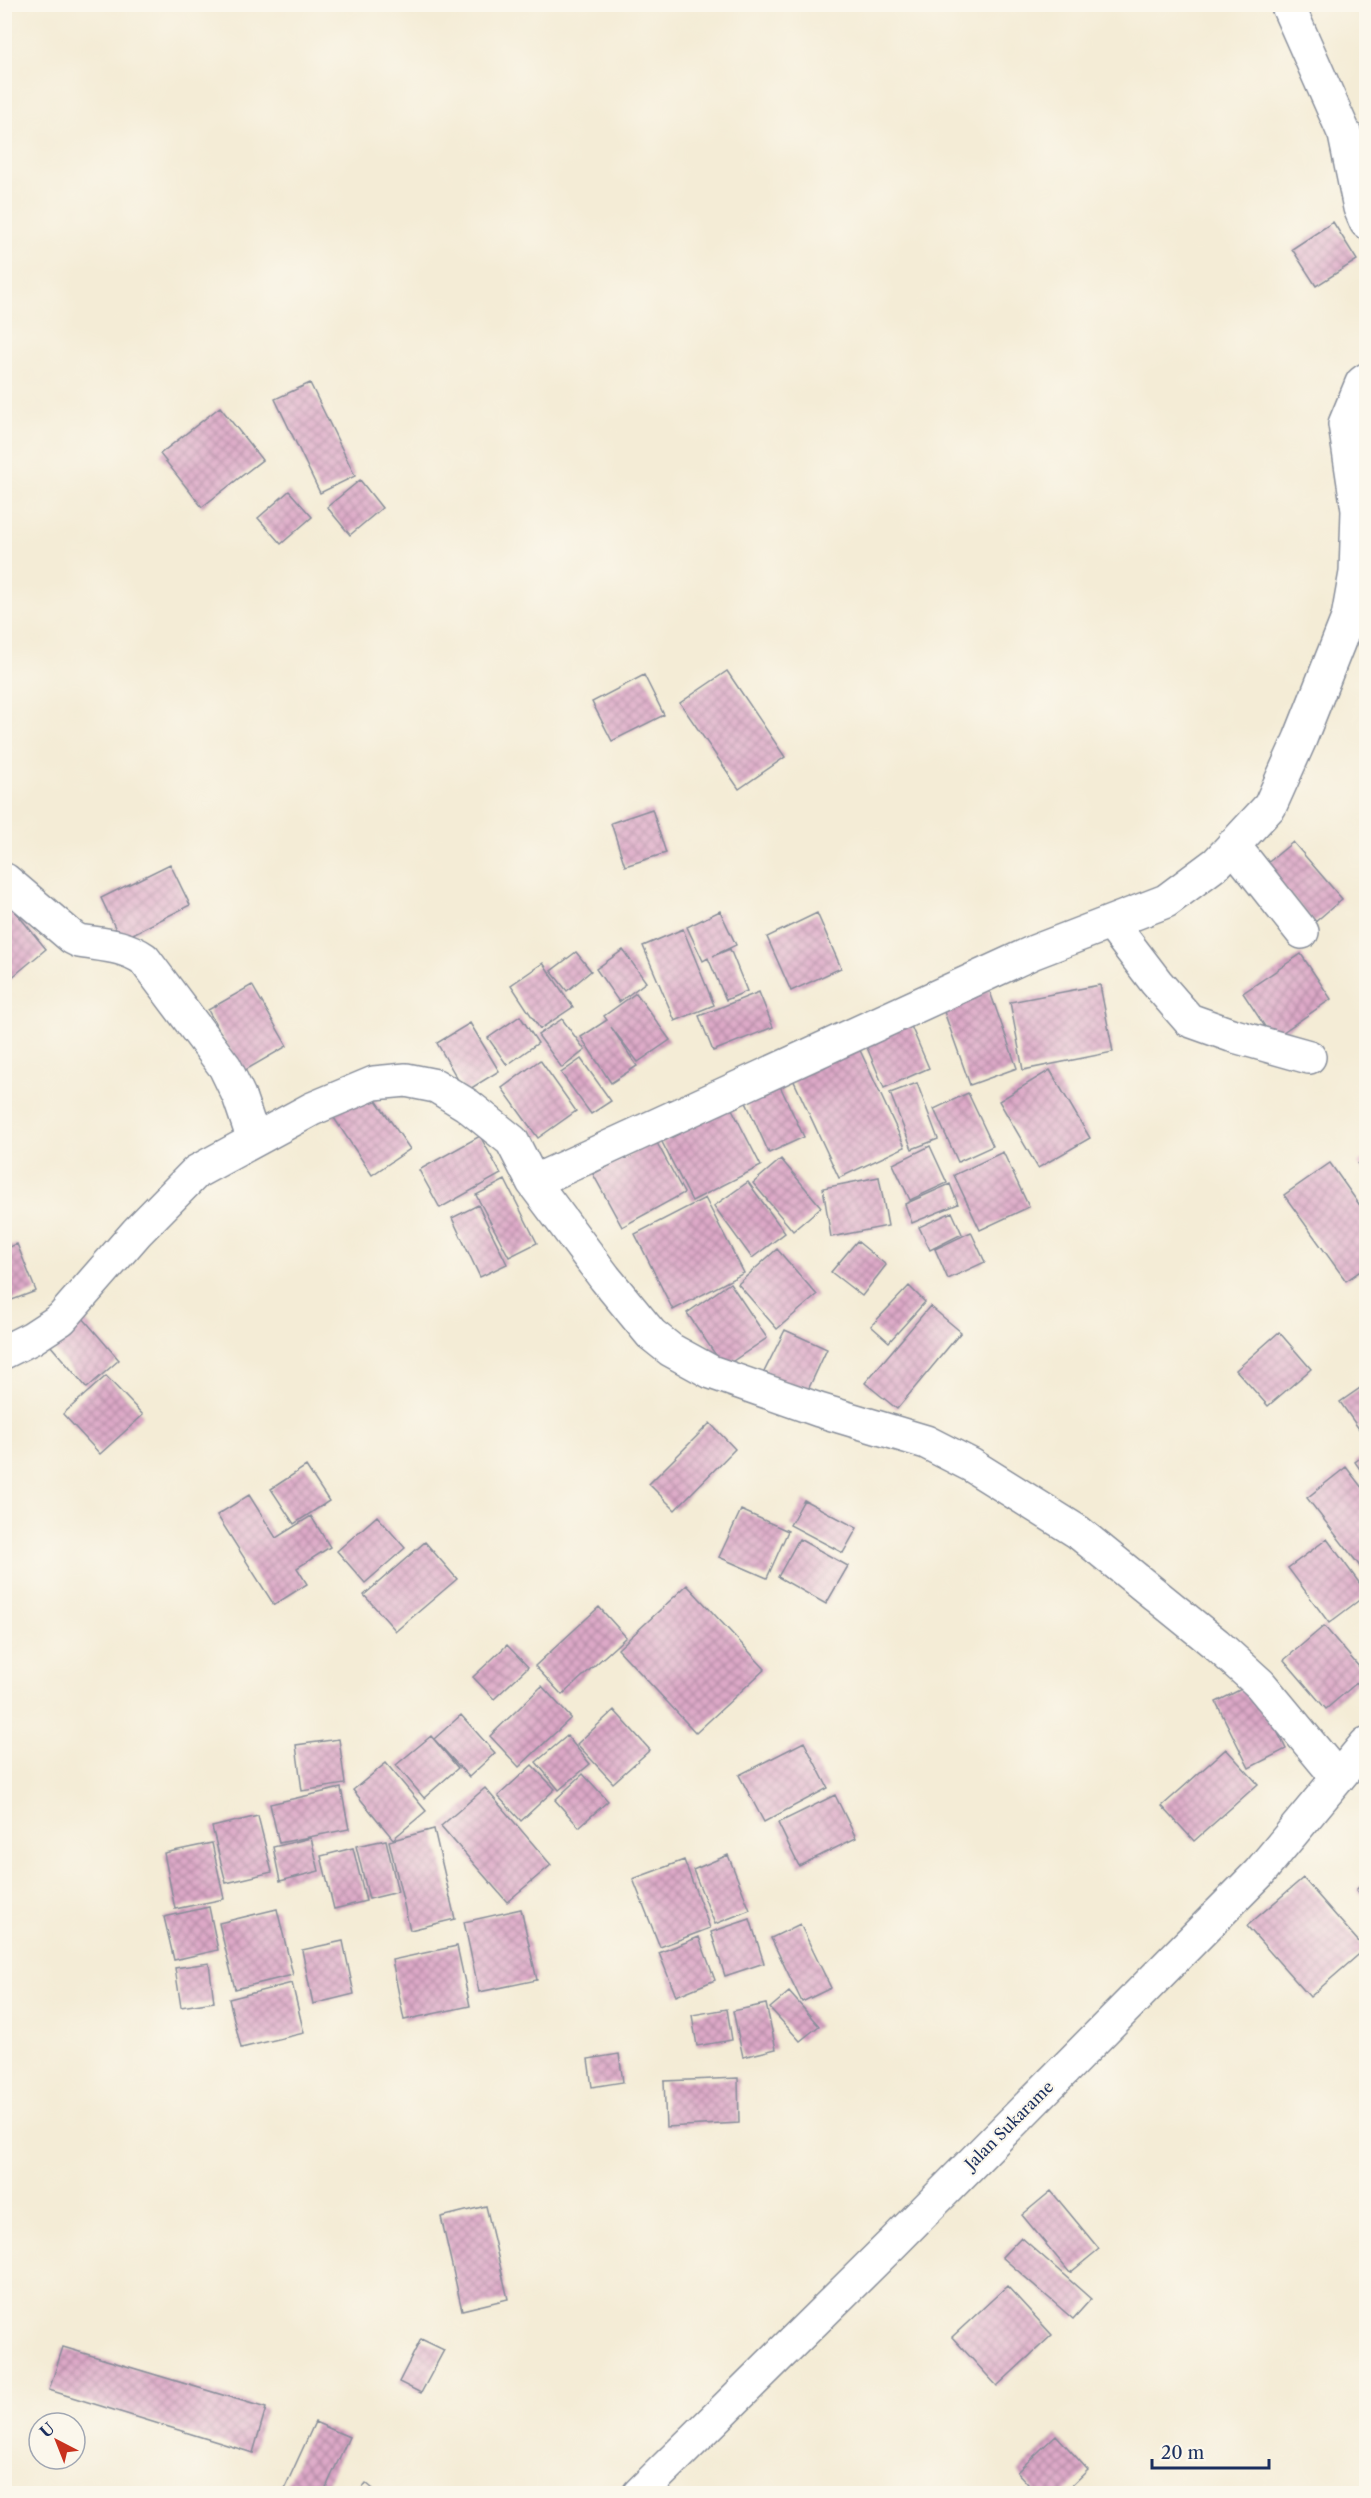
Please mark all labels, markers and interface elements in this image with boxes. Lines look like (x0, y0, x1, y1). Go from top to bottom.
street label: Jalan Sukarame (958, 2076, 1058, 2176)
north arrow (27, 2411, 87, 2471)
text: U (35, 2418, 58, 2442)
scale bar (1152, 2432, 1269, 2470)
text: 20 m (1161, 2442, 1205, 2464)

